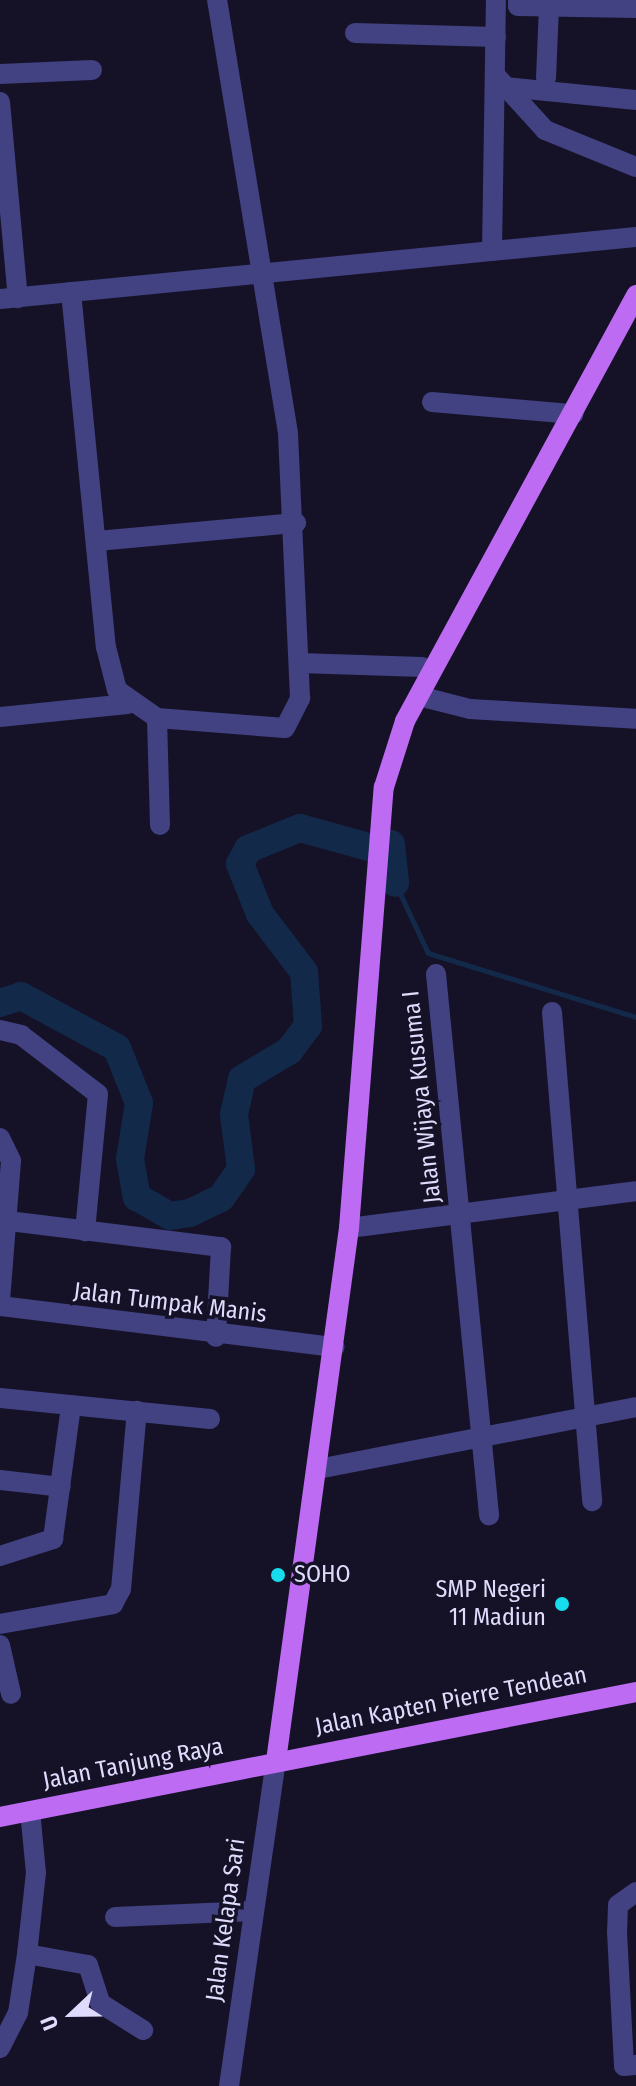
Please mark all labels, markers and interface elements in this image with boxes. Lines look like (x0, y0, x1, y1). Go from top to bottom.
street label: Jalan Wijaya Kusuma I (397, 989, 447, 1205)
street label: Jalan Tumpak Manis (72, 1277, 268, 1329)
place label: SOHO (294, 1561, 351, 1589)
marker: SOHO (269, 1566, 287, 1584)
place label: SMP Negeri 11 Madiun (435, 1576, 546, 1632)
marker: SMP Negeri 11 Madiun (553, 1595, 571, 1613)
street label: Jalan Kapten Pierre Tendean (313, 1661, 589, 1741)
street label: Jalan Tanjung Raya (40, 1732, 226, 1796)
street label: Jalan Kelapa Sari (200, 1837, 252, 2003)
north arrow (32, 1974, 112, 2054)
text: U (34, 2012, 64, 2034)

